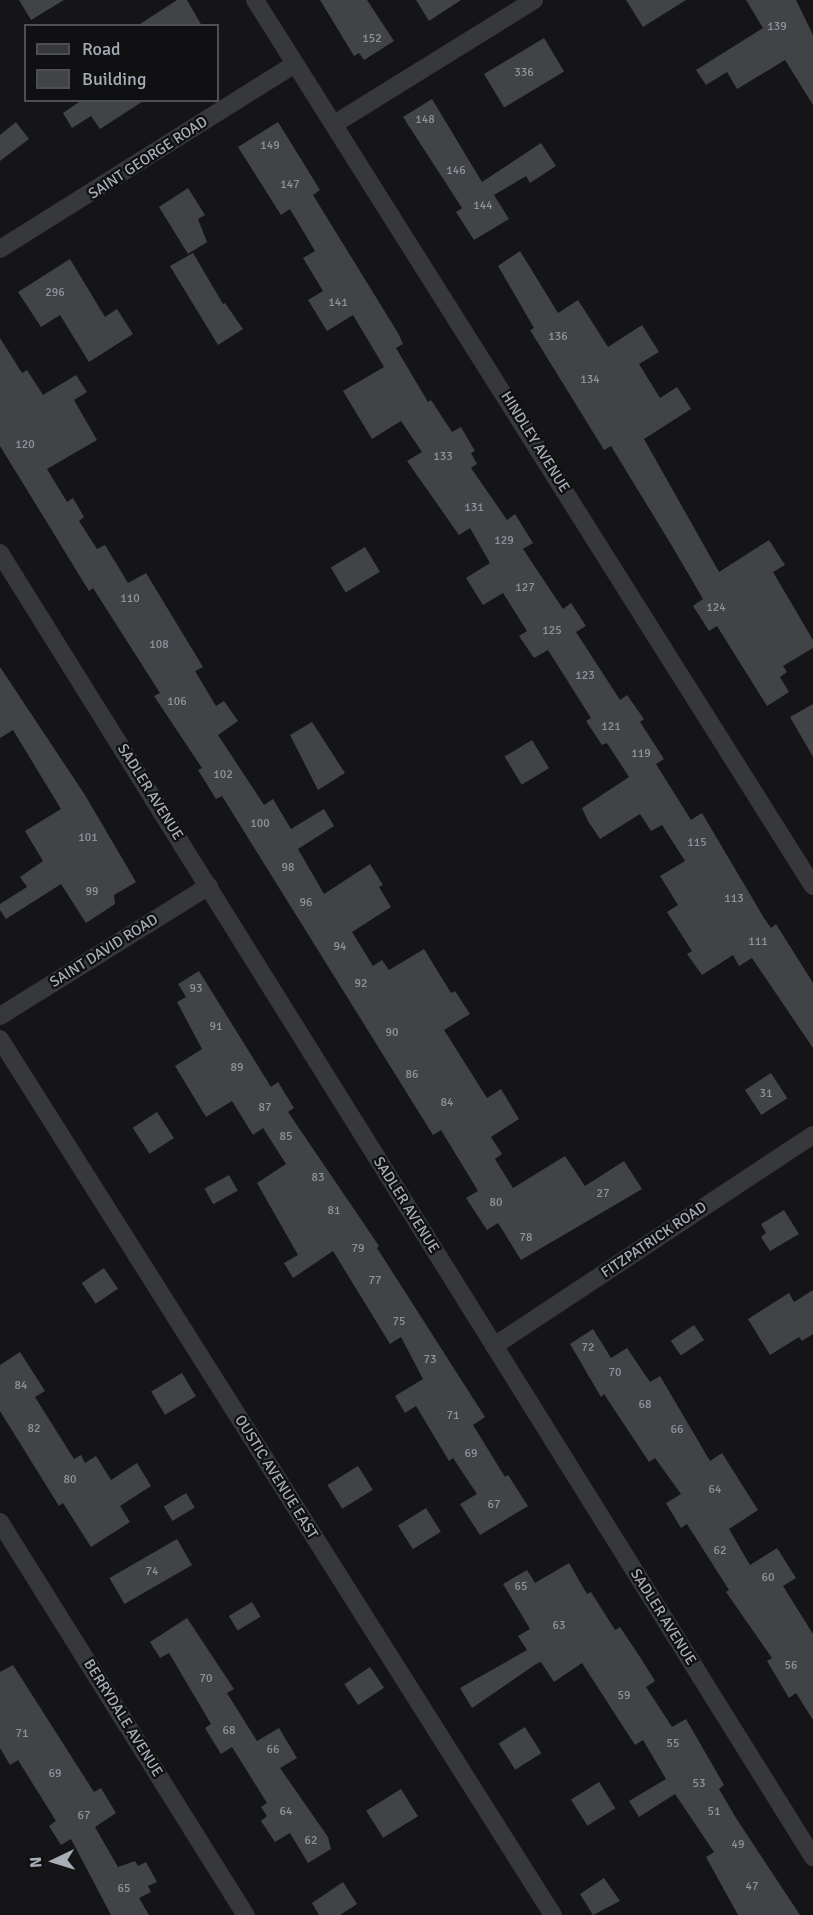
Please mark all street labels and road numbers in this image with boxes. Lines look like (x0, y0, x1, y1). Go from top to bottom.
street label: SAINT GEORGE ROAD (85, 113, 211, 203)
street label: HINDLEY AVENUE (497, 388, 573, 496)
street label: SADLER AVENUE (113, 741, 187, 843)
street label: SAINT DAVID ROAD (47, 910, 161, 992)
street label: SADLER AVENUE (369, 1154, 443, 1256)
street label: FITZPATRICK ROAD (598, 1198, 710, 1282)
street label: OUSTIC AVENUE EAST (231, 1412, 321, 1542)
street label: SADLER AVENUE (626, 1566, 700, 1668)
street label: BERRYDALE AVENUE (80, 1656, 166, 1780)

